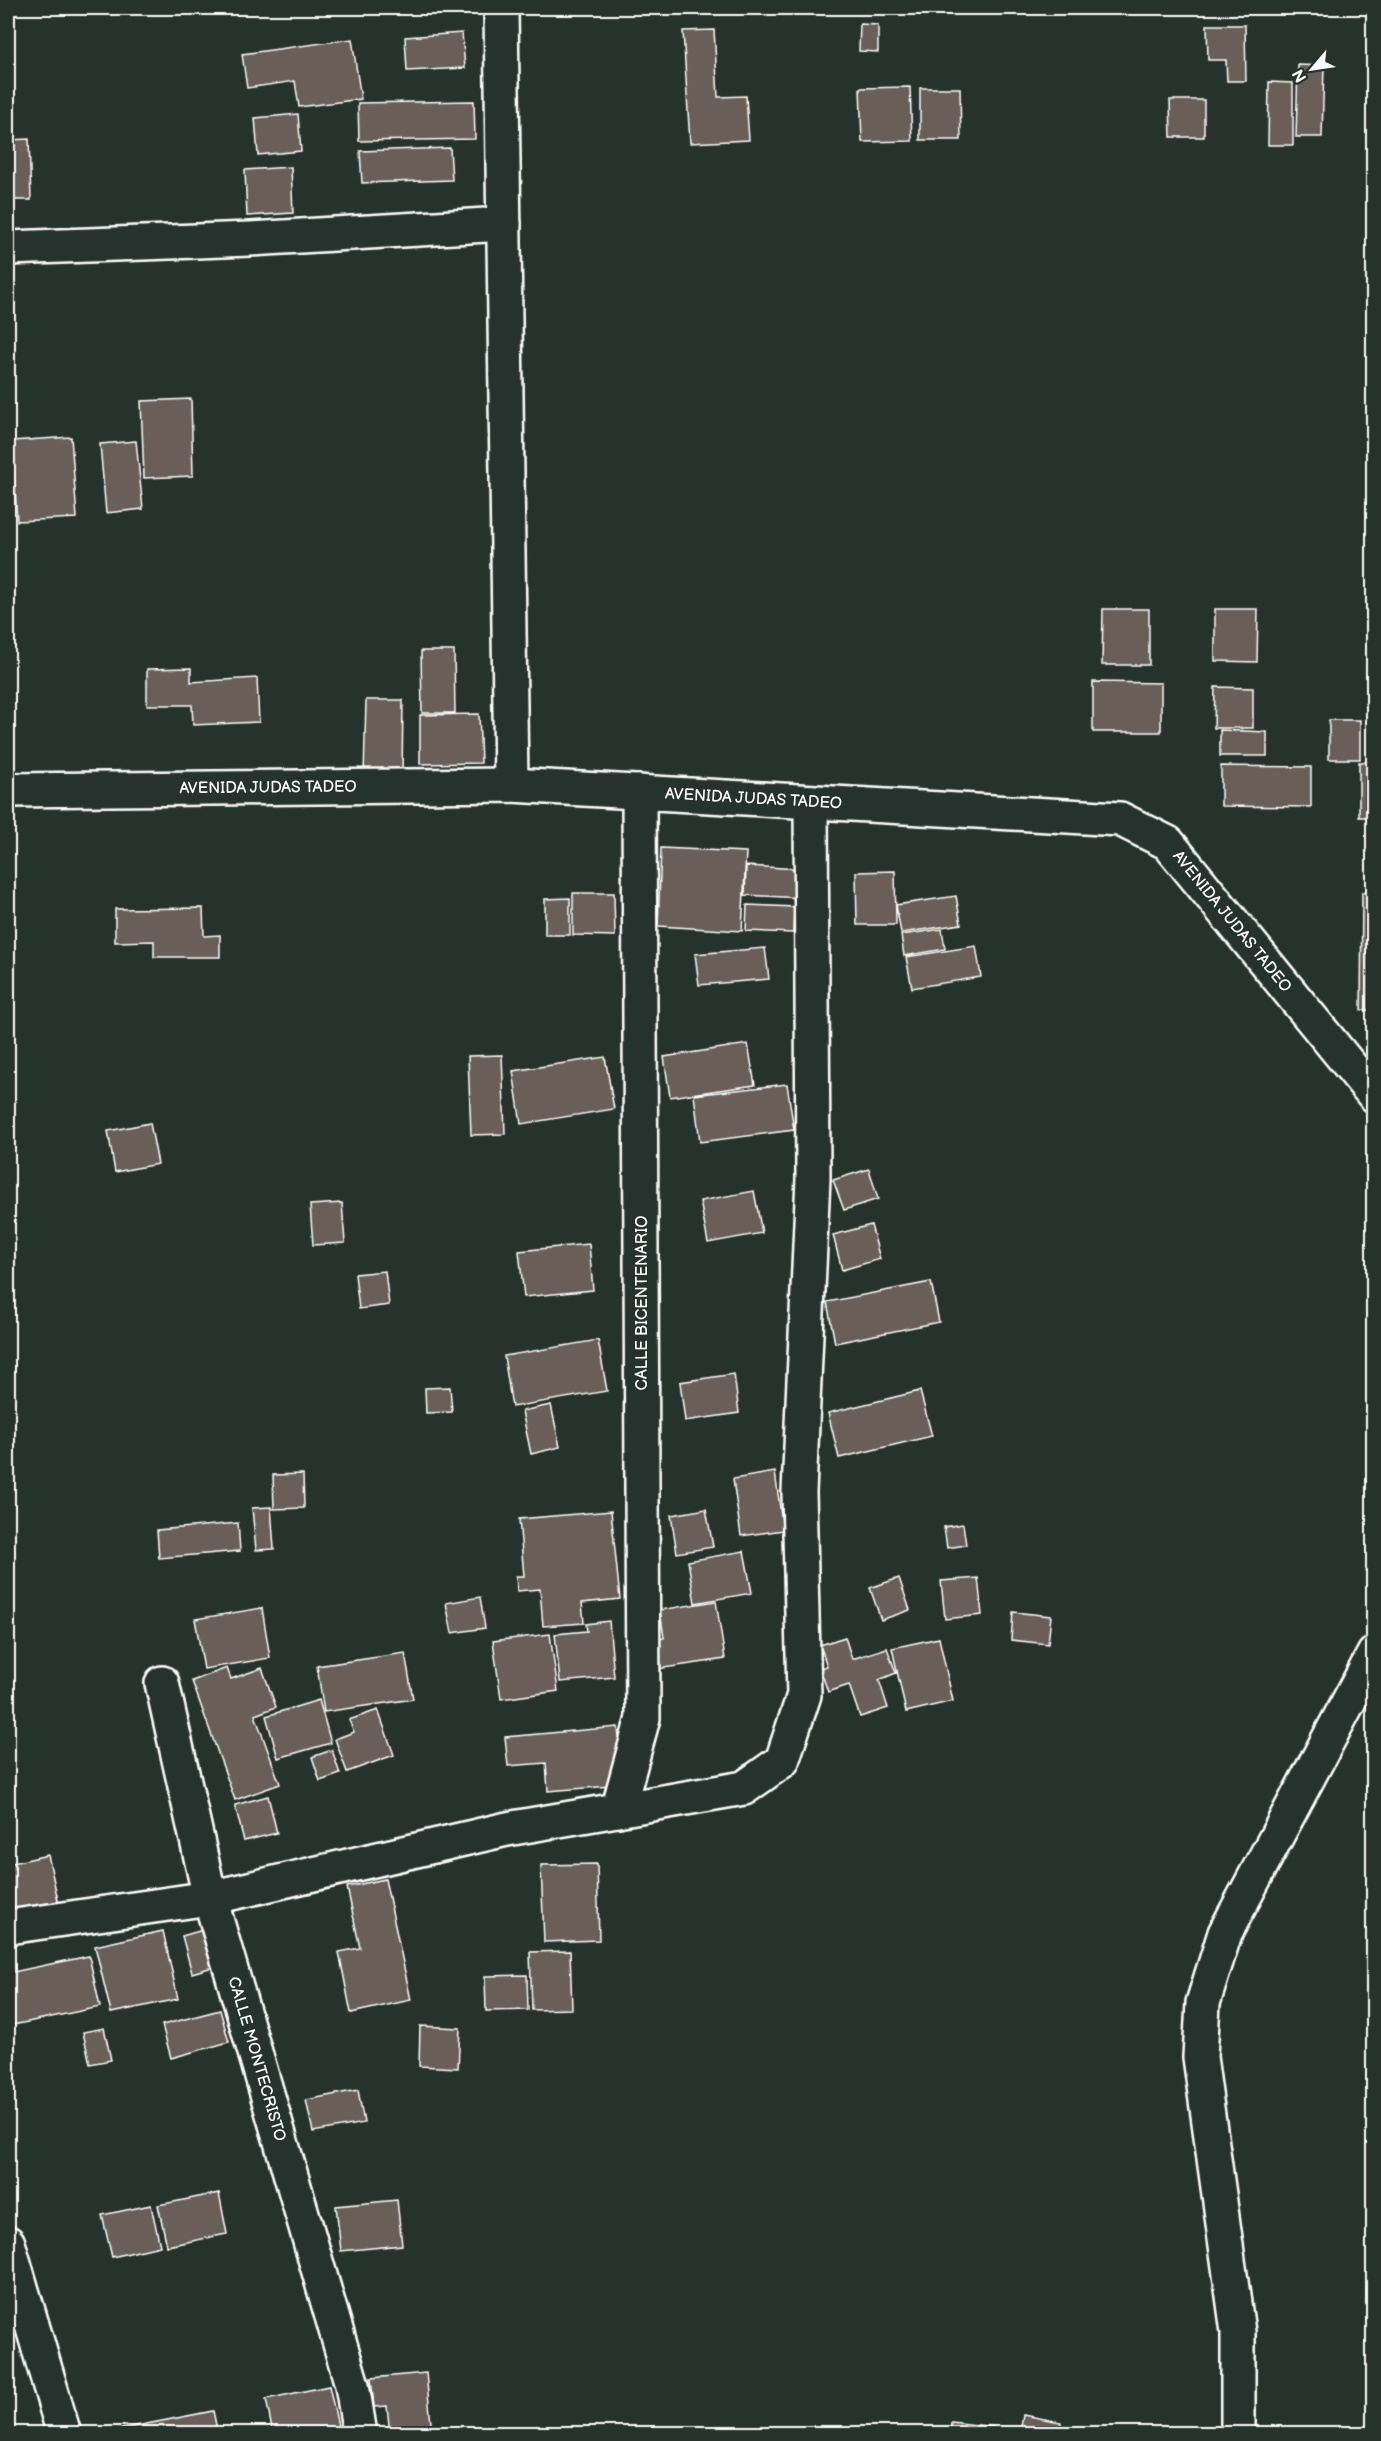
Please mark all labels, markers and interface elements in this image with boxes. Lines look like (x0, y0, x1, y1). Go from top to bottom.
north arrow (1282, 39, 1342, 99)
text: N (1289, 66, 1311, 85)
street label: AVENIDA JUDAS TADEO (179, 777, 357, 798)
street label: AVENIDA JUDAS TADEO (665, 784, 843, 813)
street label: AVENIDA JUDAS TADEO (1169, 847, 1296, 996)
street label: CALLE BICENTENARIO (633, 1216, 652, 1390)
street label: CALLE MONTECRISTO (224, 1975, 290, 2143)

